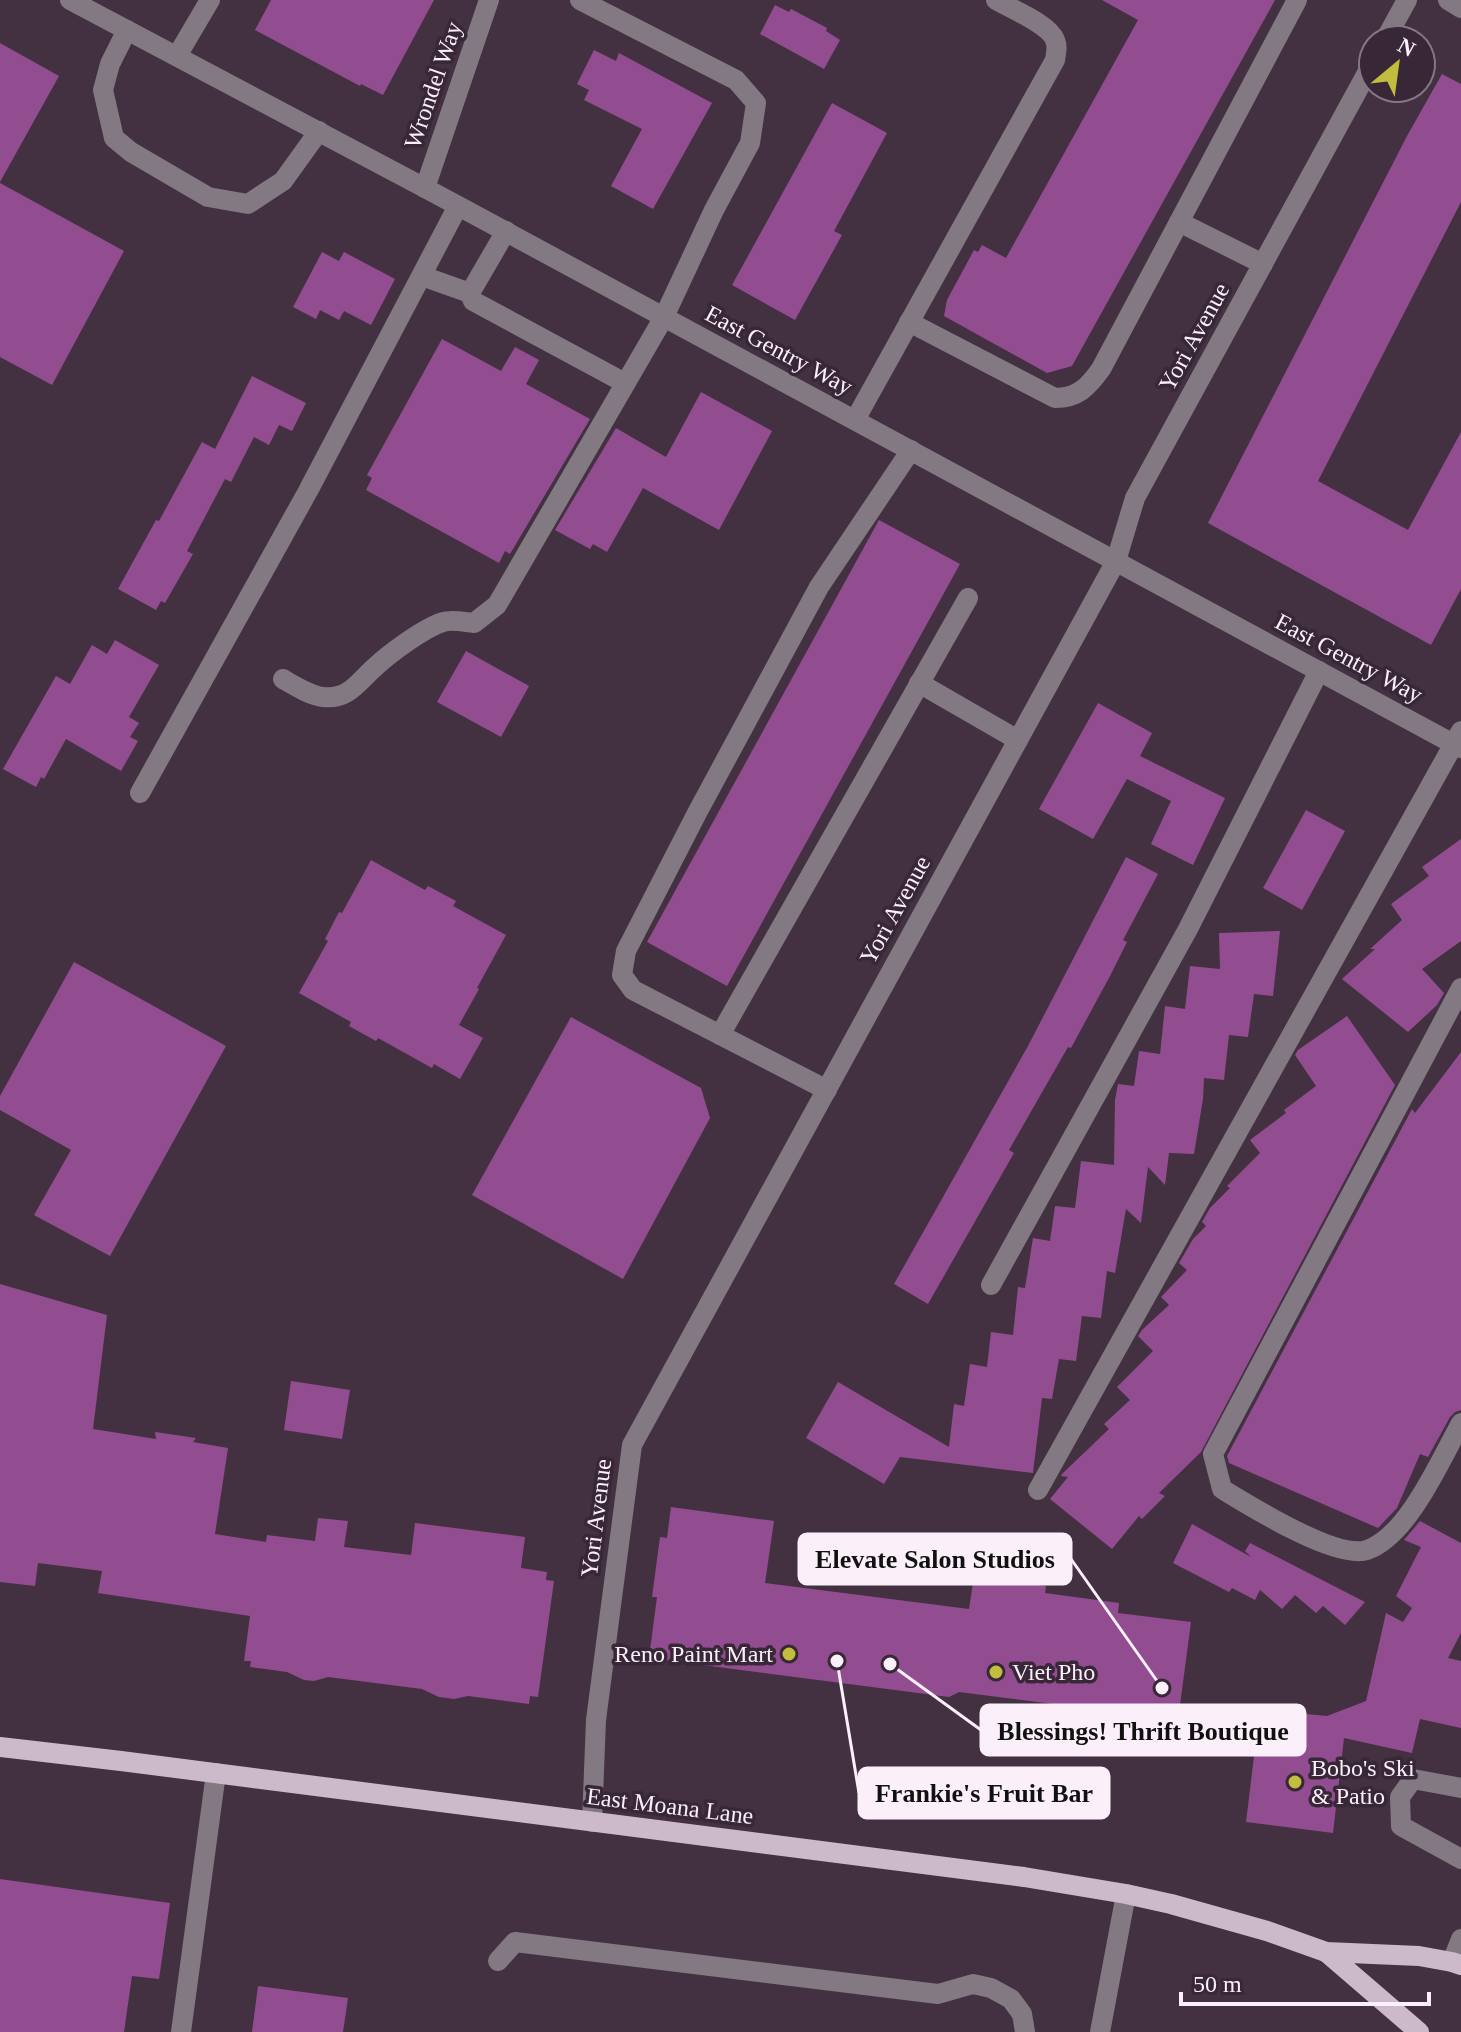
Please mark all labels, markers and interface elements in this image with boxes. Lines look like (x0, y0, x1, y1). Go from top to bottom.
street label: Wrondel Way (399, 18, 467, 152)
north arrow (1357, 24, 1437, 104)
text: N (1393, 32, 1420, 62)
street label: Yori Avenue (1154, 279, 1234, 395)
street label: East Gentry Way (701, 300, 857, 400)
street label: East Gentry Way (1271, 608, 1427, 708)
street label: Yori Avenue (855, 852, 935, 968)
street label: Yori Avenue (576, 1457, 616, 1579)
callout: Elevate Salon Studios (799, 1534, 1071, 1584)
text: Elevate Salon Studios (815, 1545, 1055, 1574)
place label: Reno Paint Mart (614, 1641, 773, 1667)
marker: Reno Paint Mart (780, 1645, 798, 1663)
place label: Viet Pho (1012, 1659, 1095, 1685)
marker: Viet Pho (987, 1663, 1005, 1681)
callout: Blessings! Thrift Boutique (981, 1705, 1305, 1755)
text: Blessings! Thrift Boutique (997, 1717, 1289, 1746)
place label: Bobo's Ski & Patio (1311, 1755, 1415, 1809)
callout: Frankie's Fruit Bar (859, 1768, 1109, 1818)
marker: Bobo's Ski & Patio (1286, 1773, 1304, 1791)
text: Frankie's Fruit Bar (875, 1779, 1093, 1808)
street label: East Moana Lane (585, 1783, 755, 1829)
scale bar (1181, 1956, 1429, 2006)
text: 50 m (1193, 1971, 1242, 1997)

